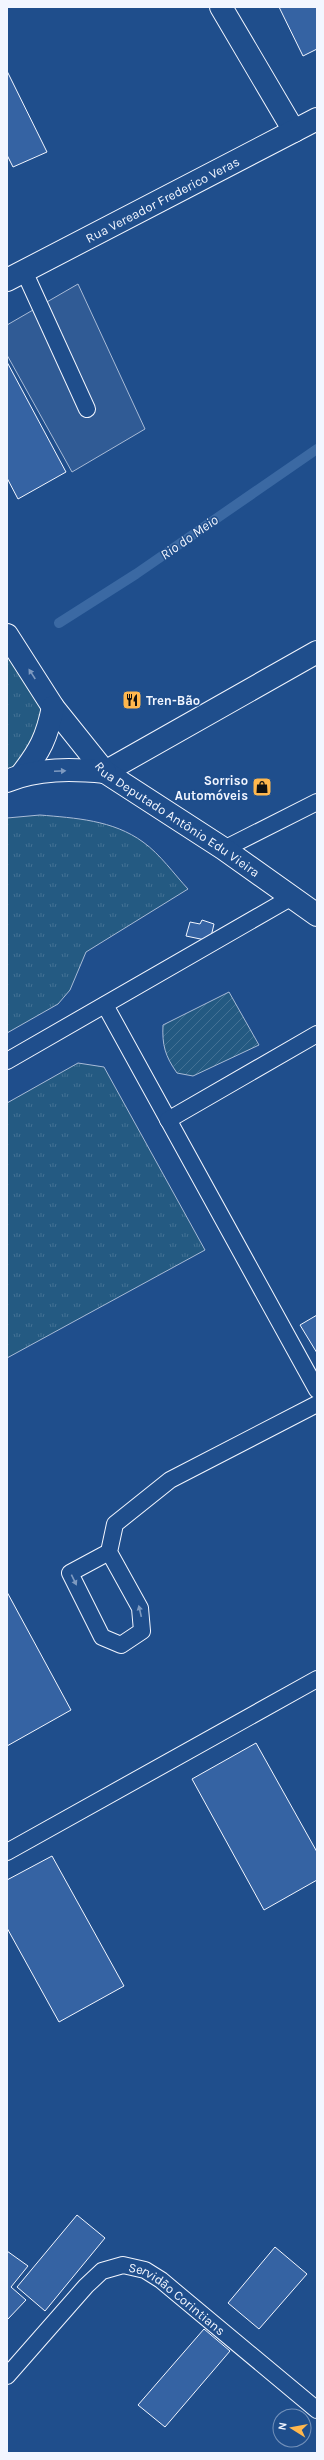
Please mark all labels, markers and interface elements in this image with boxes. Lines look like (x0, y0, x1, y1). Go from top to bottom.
street label: Rua Vereador Frederico Veras (83, 154, 242, 246)
water label: Rio do Meio (157, 511, 222, 563)
one-way arrow (28, 669, 36, 679)
restaurant icon: Tren-Bão (121, 689, 143, 711)
place label: Tren-Bão (146, 693, 200, 708)
street label: Rua Deputado Antônio Edu Vieira (92, 759, 263, 880)
one-way arrow (54, 767, 66, 774)
place label: Sorriso Automóveis (175, 773, 248, 803)
shop icon: Sorriso Automóveis (251, 776, 273, 798)
one-way arrow (70, 1574, 77, 1586)
one-way arrow (136, 1605, 142, 1617)
street label: Servidão Corintians (127, 2260, 228, 2338)
north arrow (272, 2408, 312, 2448)
text: N (276, 2421, 290, 2431)

